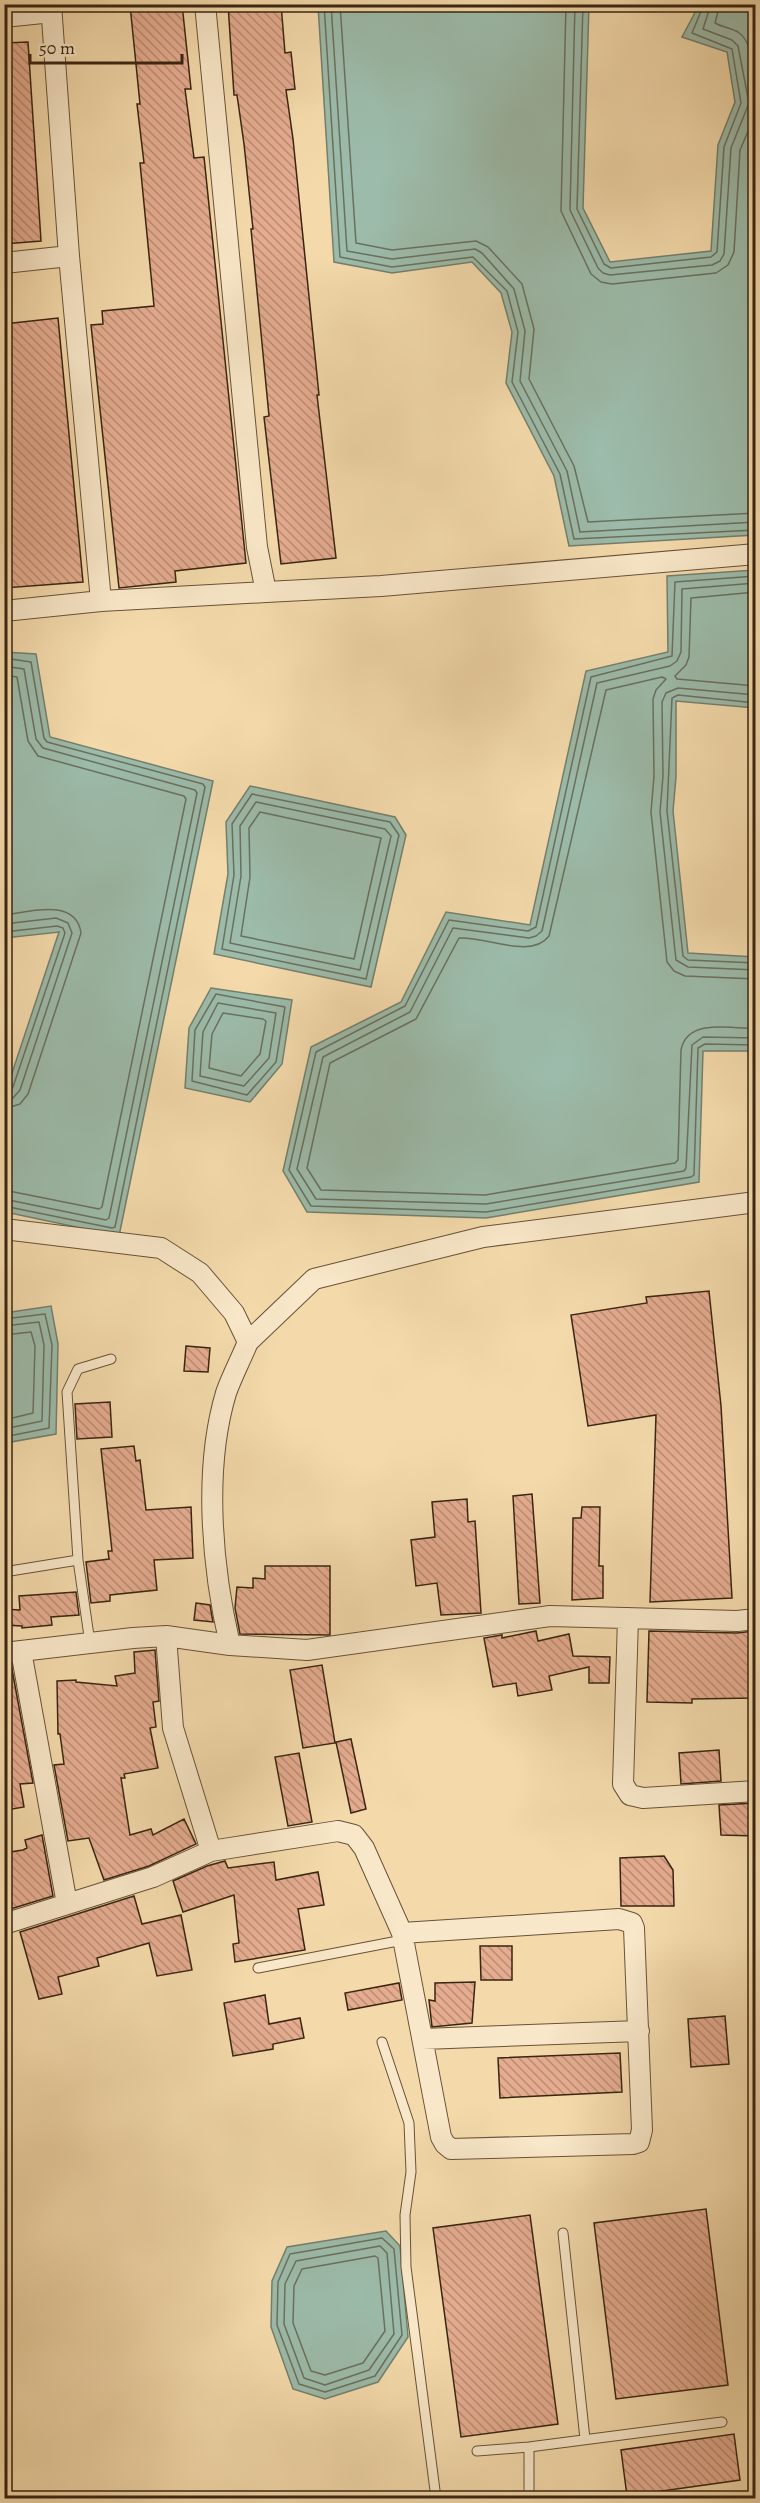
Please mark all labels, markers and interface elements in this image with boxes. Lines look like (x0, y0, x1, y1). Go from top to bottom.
scale bar (30, 27, 182, 65)
text: 50 m (39, 36, 75, 60)

